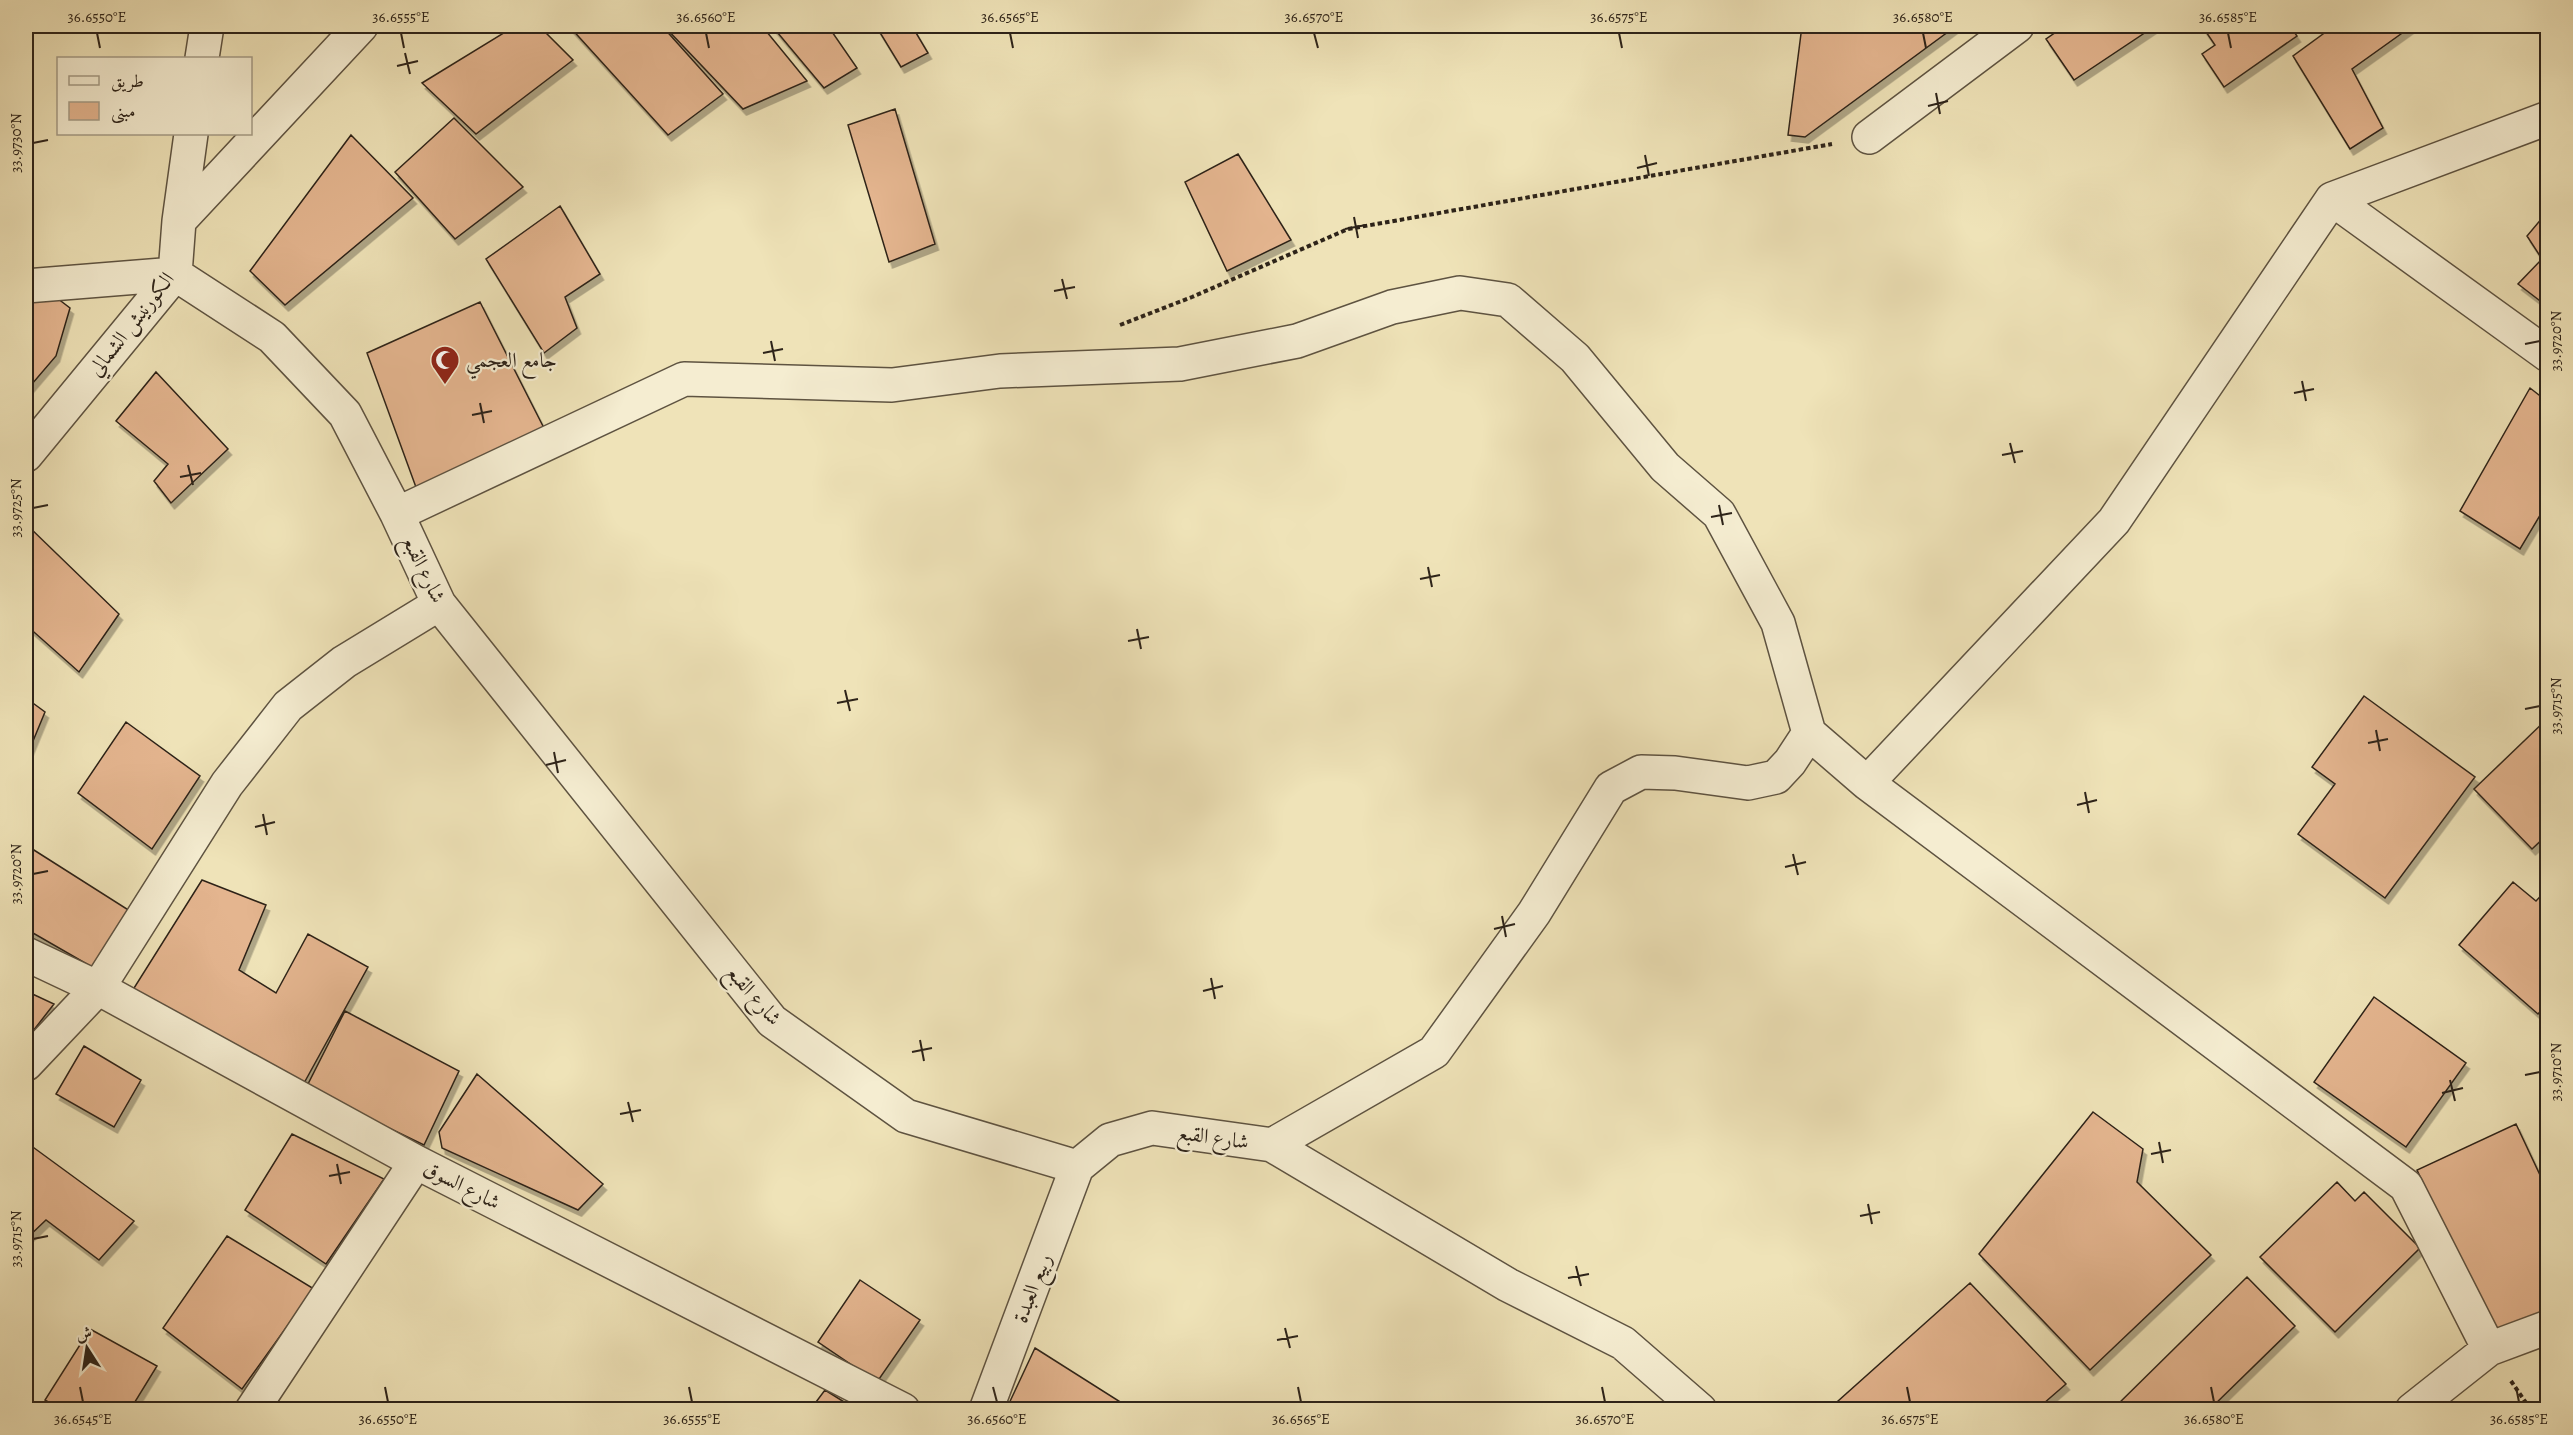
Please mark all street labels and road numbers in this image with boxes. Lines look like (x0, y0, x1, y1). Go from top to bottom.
street label: الكورنيش الشمالي (81, 266, 183, 384)
street label: شارع القبع (391, 530, 452, 610)
street label: شارع القبع (716, 959, 788, 1035)
street label: شارع القبع (1175, 1118, 1251, 1161)
street label: شارع السوق (417, 1154, 505, 1220)
street label: ربيع العبدة (1006, 1249, 1063, 1328)

